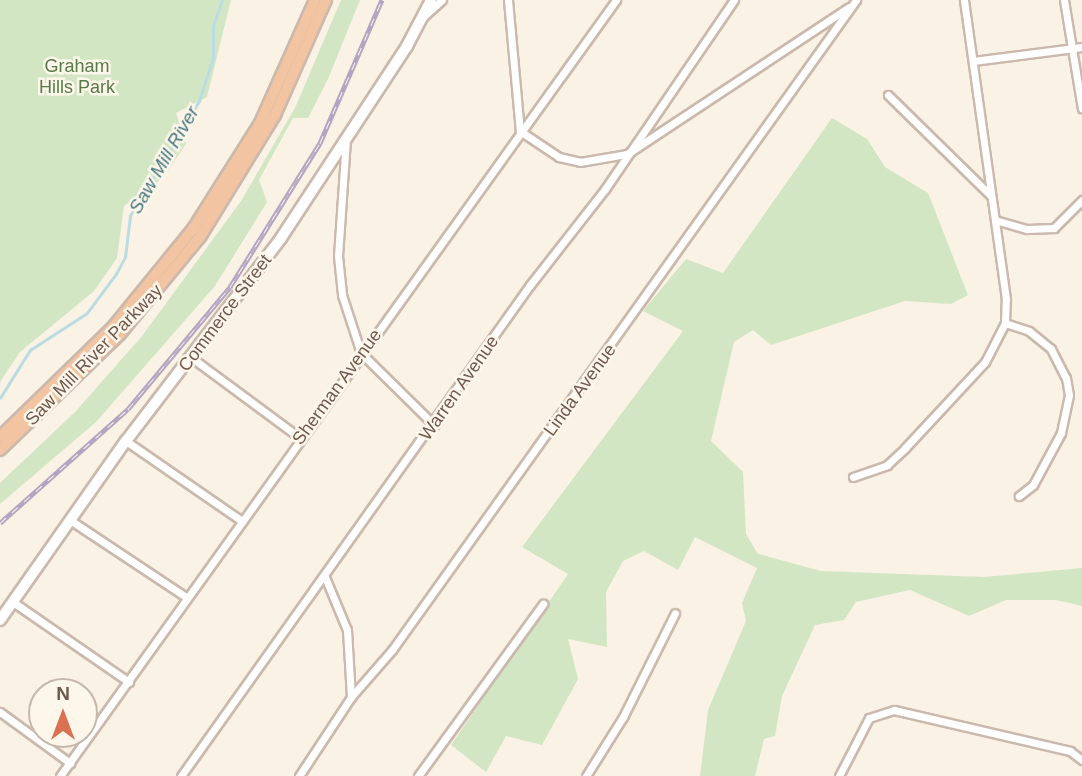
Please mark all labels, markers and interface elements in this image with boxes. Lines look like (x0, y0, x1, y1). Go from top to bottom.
park label: Graham Hills Park (39, 56, 115, 98)
water label: Saw Mill River (124, 102, 204, 218)
street label: Commerce Street (174, 250, 276, 376)
street label: Saw Mill River Parkway (21, 280, 167, 430)
street label: Sherman Avenue (287, 325, 387, 449)
street label: Warren Avenue (415, 331, 503, 445)
street label: Linda Avenue (539, 339, 621, 441)
north arrow (28, 678, 98, 748)
text: N (56, 683, 70, 704)

